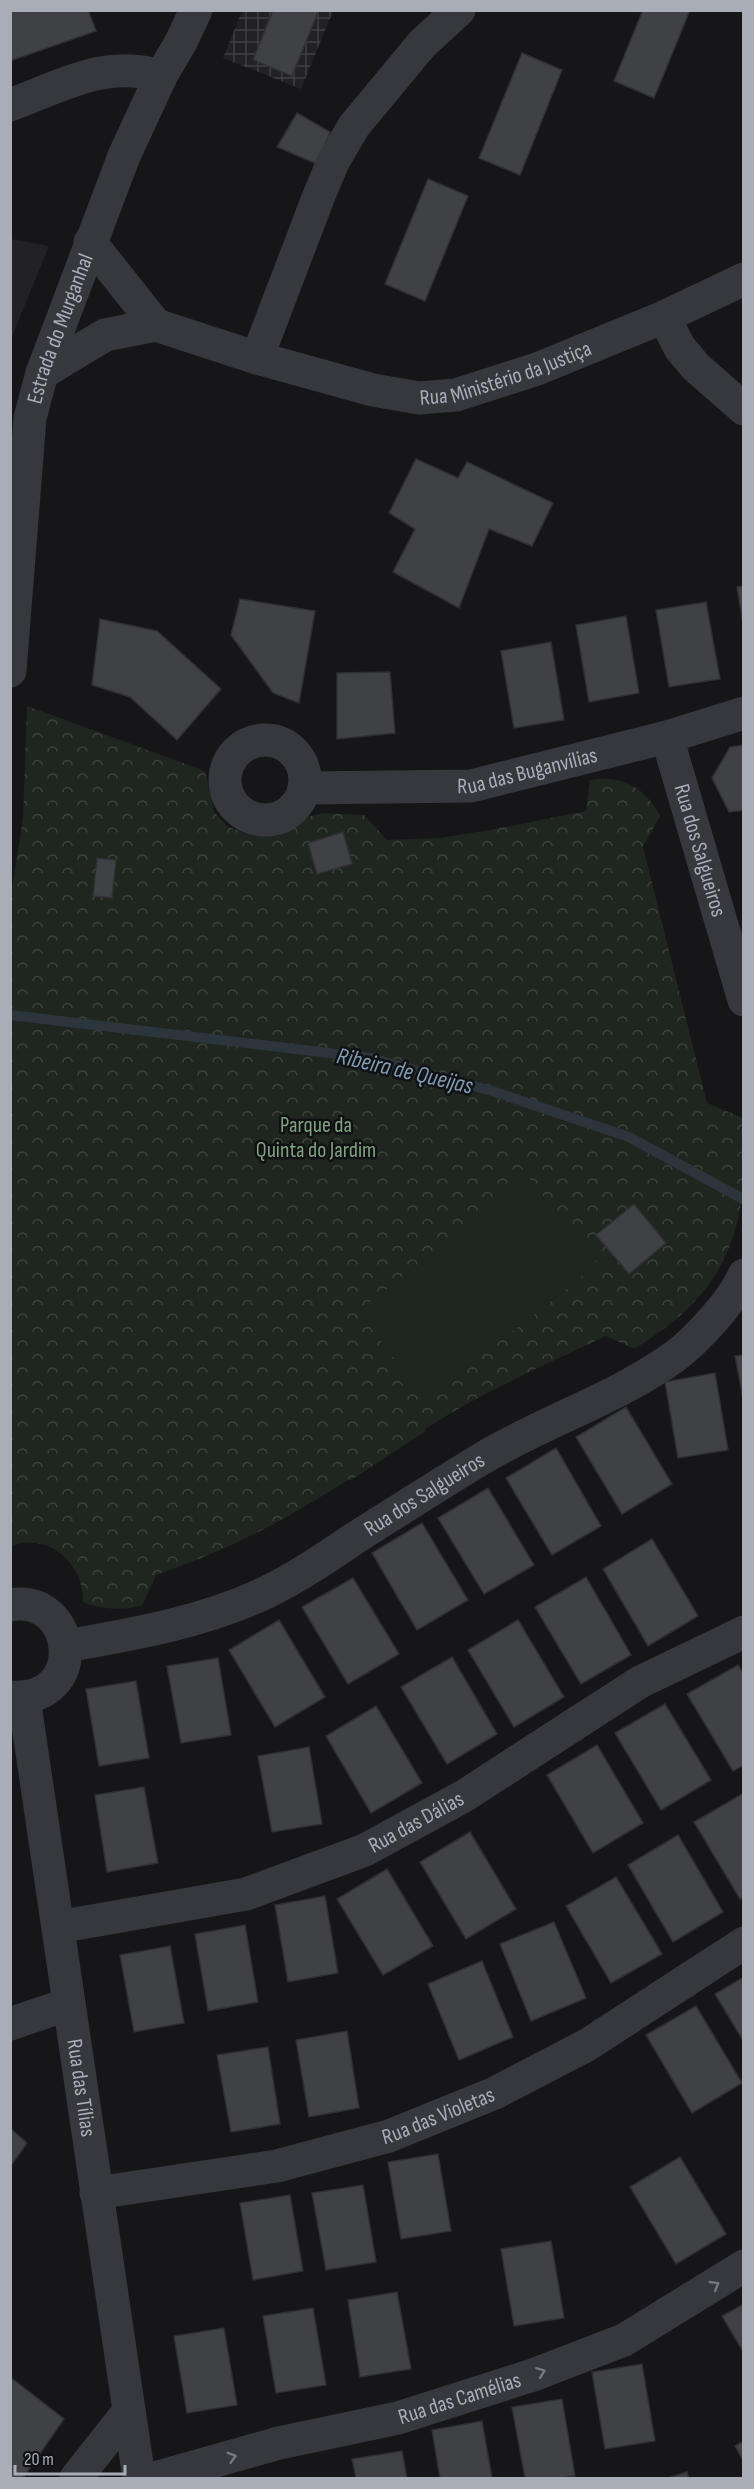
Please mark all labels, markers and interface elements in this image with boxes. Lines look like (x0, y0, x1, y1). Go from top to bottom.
street label: Estrada do Murganhal (21, 250, 99, 407)
street label: Rua Ministério da Justiça (419, 335, 595, 411)
street label: Rua das Buganvílias (457, 741, 600, 800)
street label: Rua dos Salgueiros (668, 781, 732, 920)
water label: Ribeira de Queijas (334, 1041, 477, 1101)
park label: Parque da Quinta do Jardim (256, 1112, 376, 1164)
street label: Rua dos Salgueiros (359, 1447, 490, 1542)
street label: Rua das Dálias (364, 1785, 469, 1859)
street label: Rua das Tílias (61, 2037, 102, 2139)
street label: Rua das Violetas (379, 2081, 499, 2151)
one-way arrow (709, 2280, 719, 2292)
street label: Rua das Camélias (395, 2366, 524, 2431)
one-way arrow (535, 2366, 546, 2379)
scale bar (15, 2438, 124, 2476)
text: 20 m (24, 2449, 54, 2470)
one-way arrow (226, 2452, 237, 2464)

